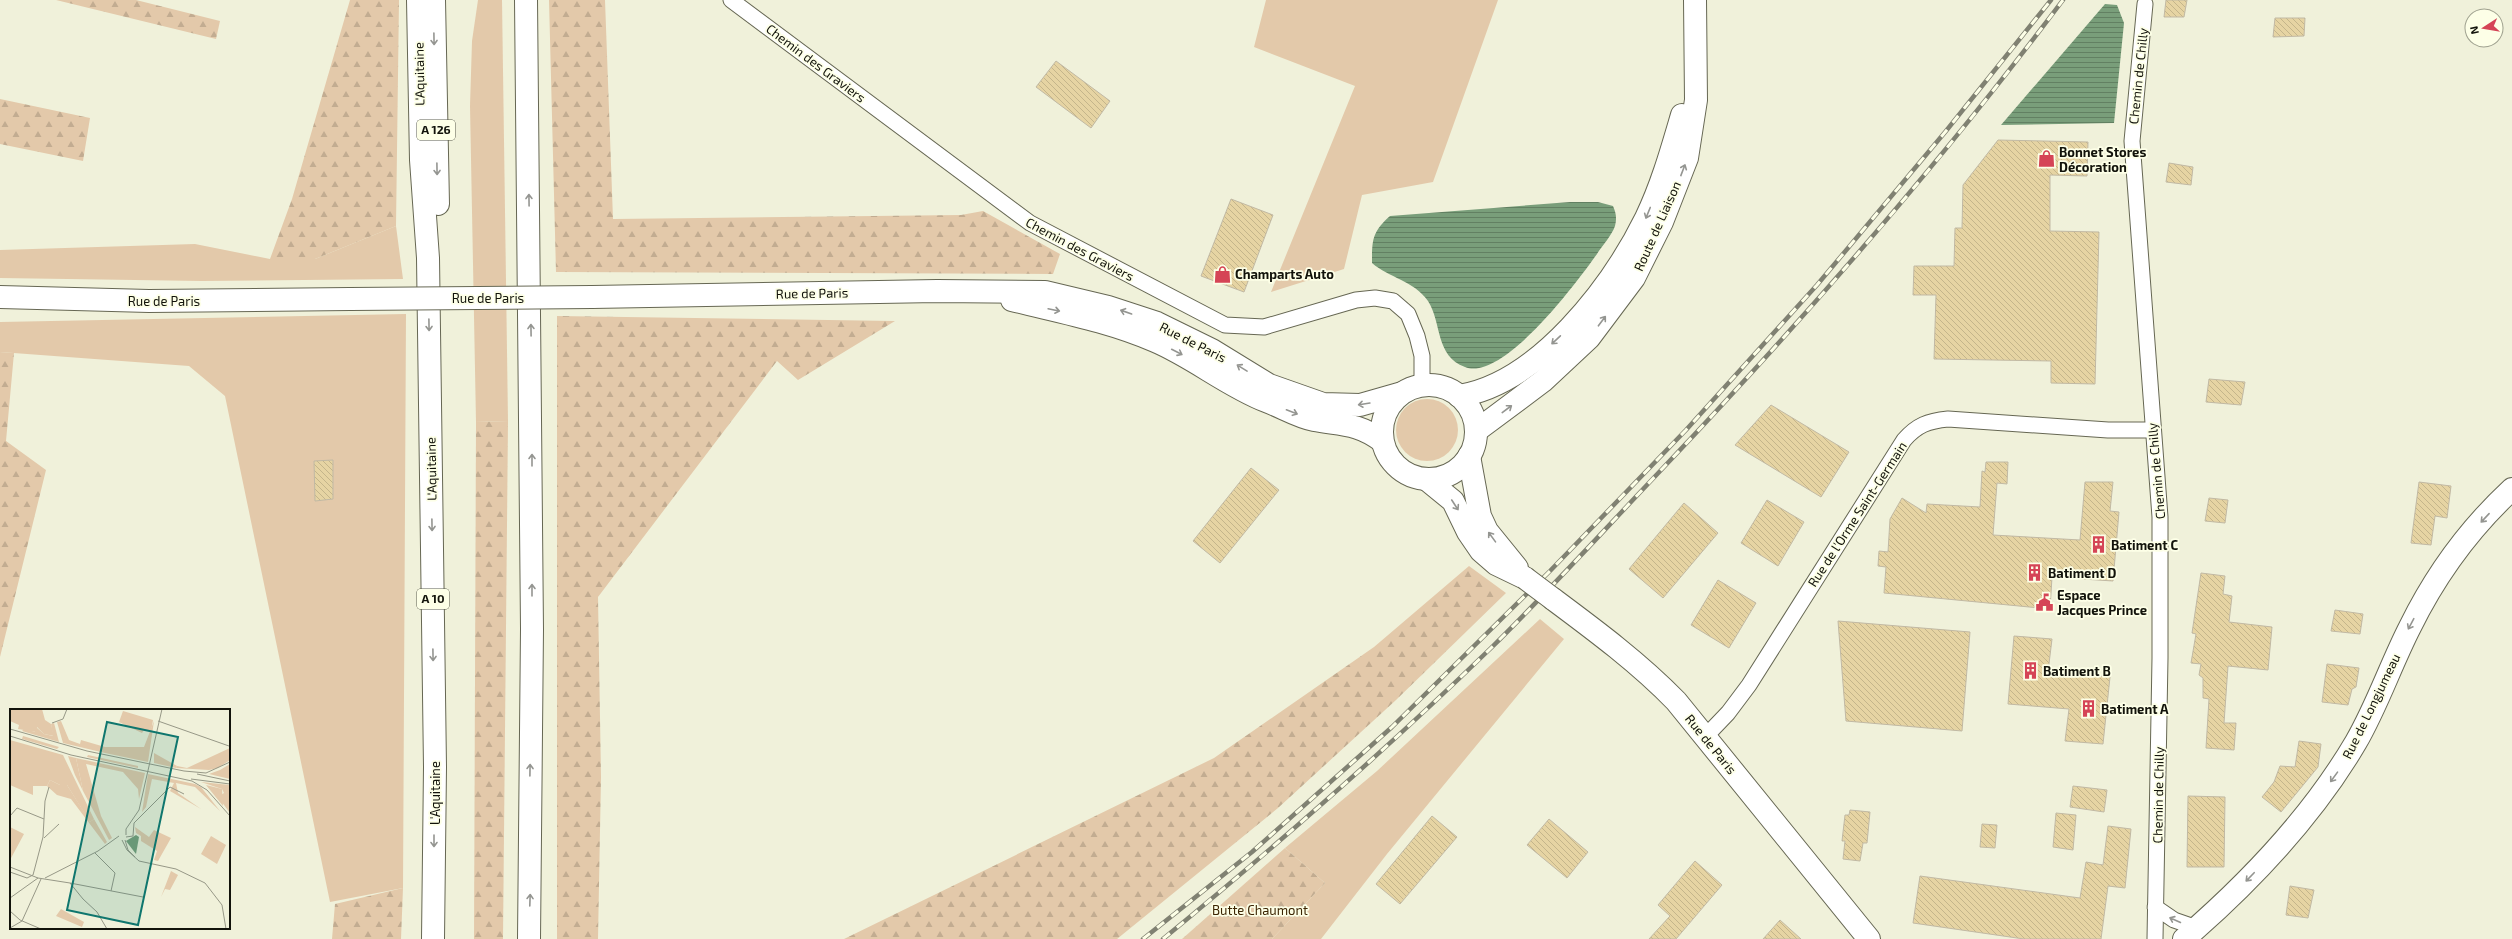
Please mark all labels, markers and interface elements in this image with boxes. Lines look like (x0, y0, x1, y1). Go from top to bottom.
north arrow (2464, 8, 2504, 48)
street label: Chemin des Graviers (763, 20, 869, 106)
text: N (2467, 25, 2481, 35)
street label: Chemin de Chilly (2125, 27, 2151, 125)
one-way arrow (431, 32, 438, 45)
street label: L'Aquitaine (410, 42, 428, 106)
road number: A 126 (417, 120, 455, 140)
place label: Bonnet Stores Décoration (2059, 144, 2146, 175)
shop icon: Bonnet Stores Décoration (2036, 149, 2056, 169)
one-way arrow (433, 162, 441, 175)
one-way arrow (1679, 164, 1687, 176)
street label: Route de Liaison (1630, 179, 1684, 273)
one-way arrow (525, 194, 533, 207)
one-way arrow (1644, 206, 1652, 218)
street label: Chemin des Graviers (1023, 214, 1137, 284)
shop icon: Champarts Auto (1212, 264, 1232, 284)
place label: Champarts Auto (1235, 266, 1334, 282)
street label: Rue de Paris (776, 284, 848, 302)
street label: Rue de Paris (452, 290, 524, 306)
street label: Rue de Paris (128, 293, 200, 309)
one-way arrow (1048, 307, 1061, 315)
one-way arrow (1120, 308, 1132, 316)
one-way arrow (1598, 315, 1607, 326)
one-way arrow (425, 318, 433, 331)
street label: Rue de Paris (1157, 318, 1229, 366)
one-way arrow (527, 324, 535, 337)
one-way arrow (1551, 335, 1561, 345)
one-way arrow (1171, 349, 1183, 356)
one-way arrow (1236, 364, 1248, 372)
one-way arrow (1358, 400, 1371, 408)
one-way arrow (1502, 404, 1513, 413)
one-way arrow (1286, 408, 1298, 416)
street label: Chemin de Chilly (2144, 422, 2168, 520)
street label: L'Aquitaine (422, 437, 440, 501)
street label: Rue de l'Orme Saint-Germain (1804, 438, 1910, 590)
one-way arrow (528, 454, 536, 467)
one-way arrow (1451, 499, 1459, 511)
one-way arrow (2481, 512, 2490, 522)
one-way arrow (428, 518, 435, 531)
one-way arrow (1488, 532, 1496, 543)
building icon: Batiment C (2088, 535, 2108, 555)
place label: Batiment C (2111, 537, 2178, 553)
building icon: Batiment D (2025, 563, 2045, 583)
place label: Batiment D (2048, 565, 2116, 581)
one-way arrow (528, 584, 536, 597)
place label: Espace Jacques Prince (2057, 587, 2147, 618)
road number: A 10 (417, 589, 449, 609)
public building icon: Espace Jacques Prince (2034, 592, 2054, 612)
one-way arrow (2407, 618, 2415, 630)
one-way arrow (429, 648, 437, 661)
street label: Rue de Longjumeau (2339, 651, 2403, 761)
building icon: Batiment B (2020, 661, 2040, 681)
place label: Batiment B (2043, 663, 2111, 679)
building icon: Batiment A (2078, 699, 2098, 719)
place label: Batiment A (2101, 701, 2169, 717)
inset map (10, 709, 230, 929)
street label: Rue de Paris (1682, 711, 1740, 777)
street label: Chemin de Chilly (2149, 746, 2167, 844)
street label: L'Aquitaine (427, 761, 443, 825)
one-way arrow (526, 764, 534, 777)
one-way arrow (2329, 771, 2338, 782)
one-way arrow (430, 834, 438, 847)
one-way arrow (2246, 872, 2255, 882)
one-way arrow (527, 894, 534, 907)
park label: Butte Chaumont (1212, 902, 1308, 918)
one-way arrow (2169, 915, 2181, 923)

